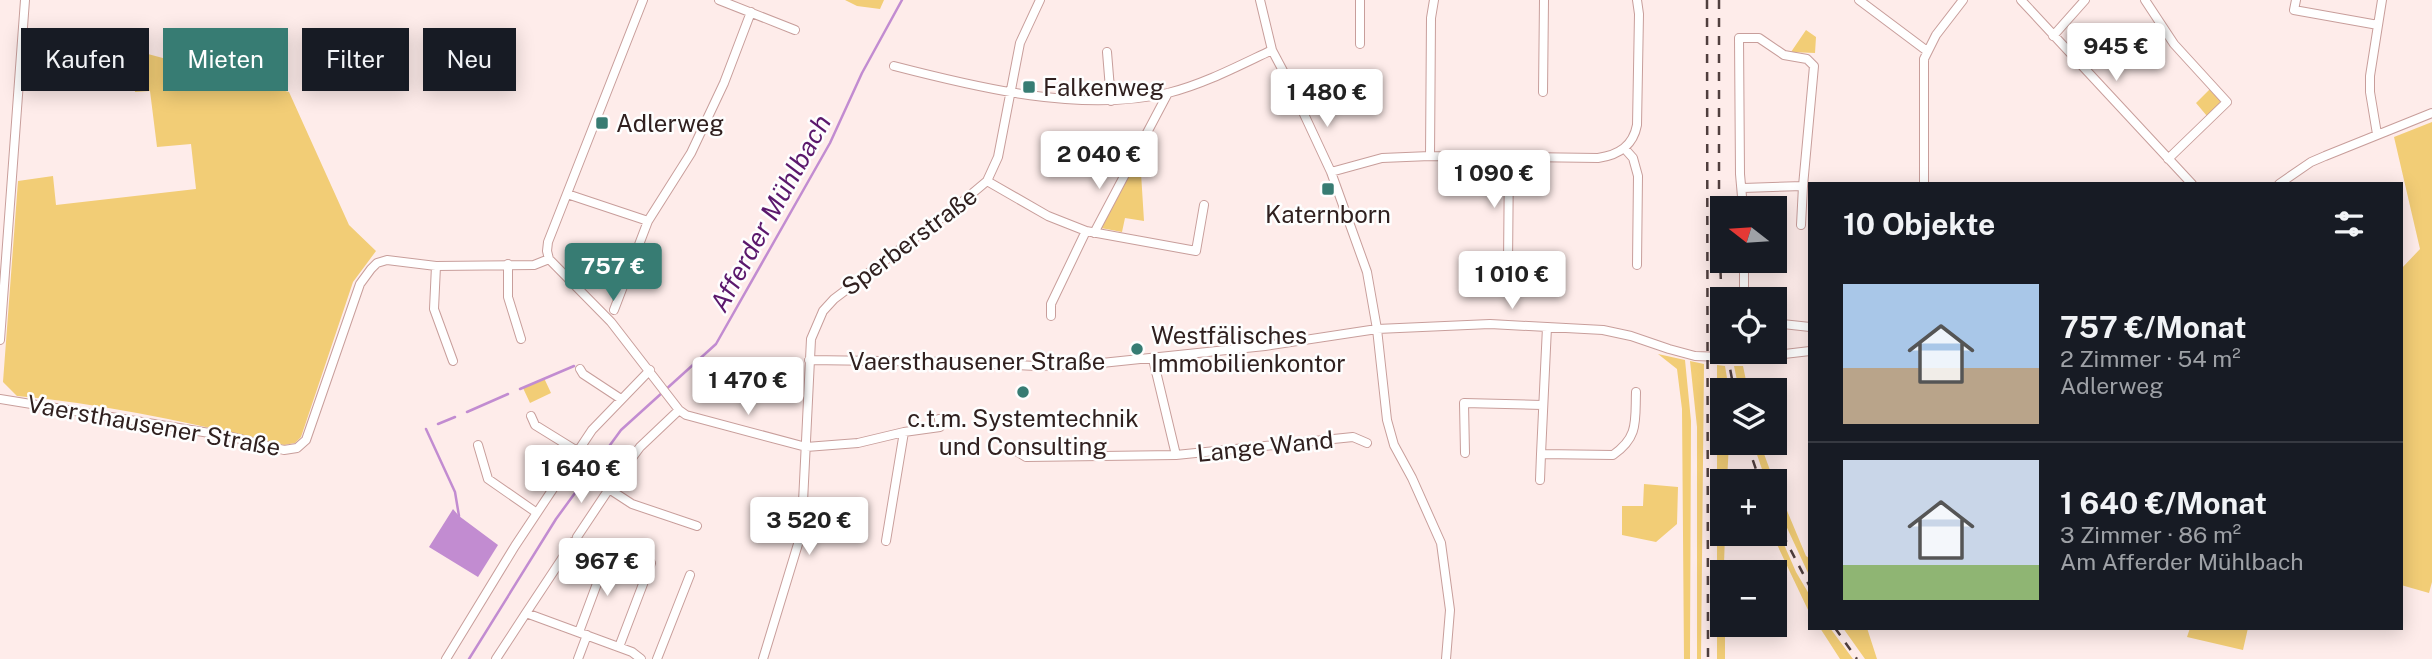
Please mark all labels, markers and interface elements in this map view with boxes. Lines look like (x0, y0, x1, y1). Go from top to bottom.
pin: 945 € (2067, 24, 2165, 83)
chip: Kaufen (21, 28, 149, 91)
chip: Mieten (163, 28, 288, 91)
chip: Filter (302, 28, 409, 91)
chip: Neu (423, 28, 516, 91)
text: 945 € (2083, 32, 2149, 59)
pin: 1 480 € (1262, 69, 1392, 129)
place label: Falkenweg (1043, 73, 1164, 101)
text: 1 480 € (1287, 78, 1367, 105)
marker: Falkenweg (1021, 79, 1037, 95)
place label: Adlerweg (616, 109, 724, 137)
water label: Afferder Mühlbach (703, 109, 837, 317)
marker: Adlerweg (594, 115, 610, 131)
pin: 2 040 € (1034, 132, 1164, 191)
text: 2 040 € (1057, 140, 1141, 167)
pin: 1 090 € (1429, 150, 1559, 210)
text: 1 090 € (1454, 159, 1534, 186)
street label: Sperberstraße (836, 181, 982, 301)
marker: Katernborn (1320, 181, 1336, 197)
north arrow (1710, 196, 1787, 273)
map controls (1710, 196, 1787, 637)
place label: Katernborn (1265, 200, 1391, 228)
icon: filters (2330, 205, 2368, 243)
text: 10 Objekte (1843, 206, 1995, 242)
pin: 757 € (564, 244, 662, 303)
text: 757 € (581, 252, 645, 279)
pin: 1 010 € (1447, 252, 1577, 311)
text: 1 010 € (1475, 260, 1549, 287)
button: locate (1710, 287, 1787, 364)
text: 757 €/Monat (2060, 309, 2247, 345)
icon: home (1899, 312, 1983, 396)
place label: Westfälisches Immobilienkontor (1151, 321, 1346, 377)
marker: Westfälisches Immobilienkontor (1129, 341, 1145, 357)
text: 2 Zimmer · 54 m² (2060, 345, 2241, 372)
street label: Vaersthausener Straße (849, 347, 1105, 375)
pin: 1 470 € (683, 358, 813, 417)
text: 1 470 € (708, 366, 788, 393)
text: Adlerweg (2060, 372, 2164, 399)
button: layers (1710, 378, 1787, 455)
marker: c.t.m. Systemtechnik und Consulting (1015, 384, 1031, 400)
street label: Vaersthausener Straße (25, 389, 283, 461)
place label: c.t.m. Systemtechnik und Consulting (907, 404, 1139, 460)
street label: Lange Wand (1195, 425, 1335, 467)
pin: 1 640 € (516, 446, 646, 505)
text: 1 640 € (541, 454, 621, 481)
button: + (1710, 469, 1787, 546)
text: 1 640 €/Monat (2060, 485, 2267, 521)
icon: home (1899, 488, 1983, 572)
pin: 3 520 € (744, 498, 874, 557)
text: 3 520 € (766, 506, 852, 533)
text: 3 Zimmer · 86 m² (2060, 521, 2241, 548)
pin: 967 € (558, 538, 656, 598)
text: 967 € (575, 547, 639, 574)
text: Am Afferder Mühlbach (2060, 548, 2304, 575)
button: − (1710, 560, 1787, 637)

